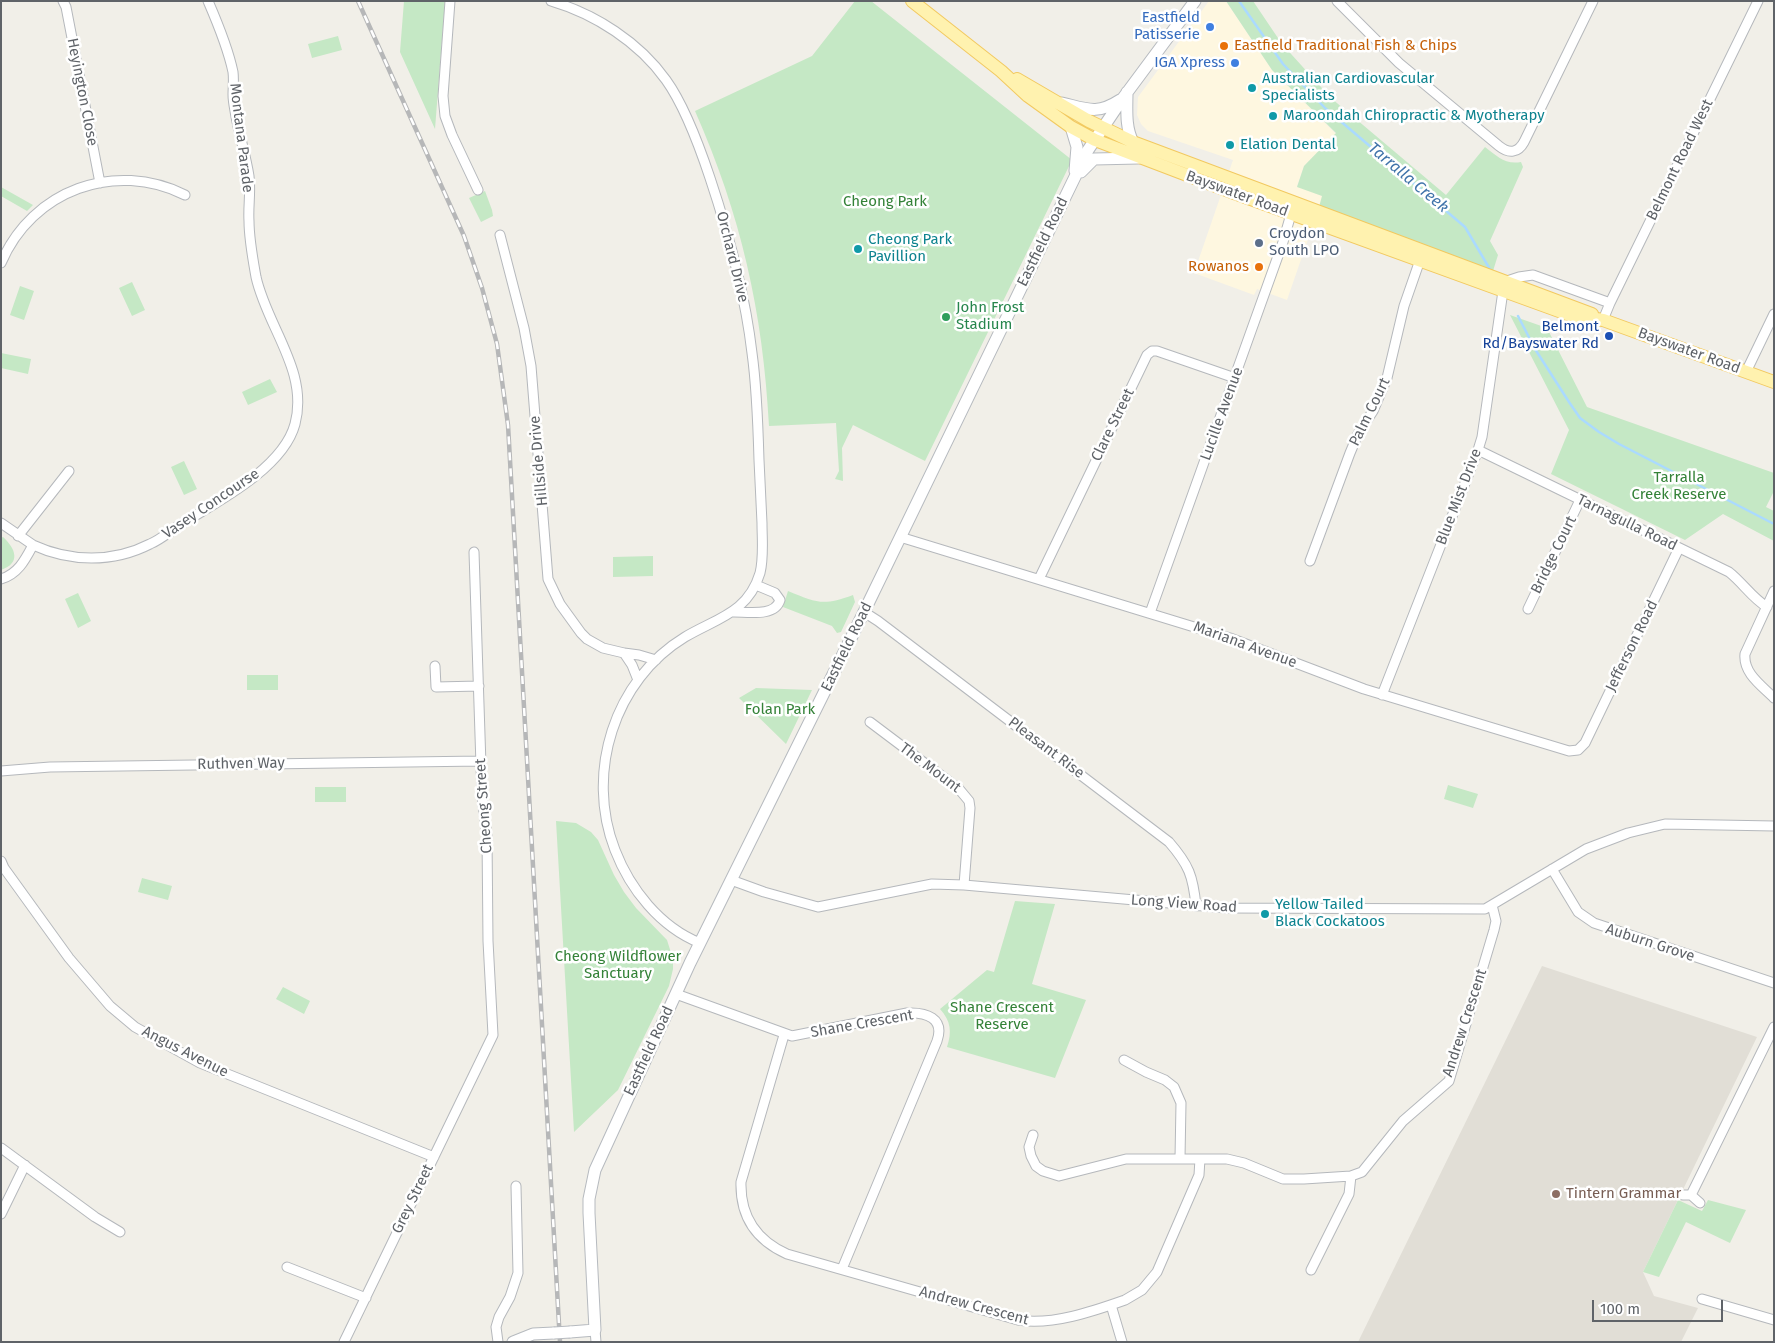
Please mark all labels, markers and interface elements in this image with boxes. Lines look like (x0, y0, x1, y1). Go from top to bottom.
place label: Eastfield Patisserie (1134, 9, 1200, 44)
marker: Eastfield Patisserie (1204, 21, 1216, 33)
street label: Heyington Close (63, 36, 101, 148)
place label: Eastfield Traditional Fish & Chips (1234, 37, 1457, 55)
marker: Eastfield Traditional Fish & Chips (1218, 40, 1230, 52)
place label: IGA Xpress (1154, 54, 1225, 72)
marker: IGA Xpress (1229, 57, 1241, 69)
place label: Australian Cardiovascular Specialists (1262, 70, 1434, 105)
street label: Montana Parade (225, 82, 257, 194)
marker: Australian Cardiovascular Specialists (1246, 82, 1258, 94)
street label: Belmont Road West (1643, 96, 1717, 224)
place label: Maroondah Chiropractic & Myotherapy (1283, 107, 1545, 125)
marker: Maroondah Chiropractic & Myotherapy (1267, 110, 1279, 122)
place label: Elation Dental (1240, 136, 1336, 154)
marker: Elation Dental (1224, 139, 1236, 151)
water label: Tarralla Creek (1364, 139, 1452, 217)
street label: Bayswater Road (1183, 167, 1291, 221)
park label: Cheong Park (843, 193, 927, 211)
street label: Eastfield Road (1014, 194, 1072, 290)
street label: Orchard Drive (712, 210, 752, 304)
place label: Croydon South LPO (1269, 225, 1339, 260)
place label: Cheong Park Pavillion (868, 231, 952, 266)
marker: Croydon South LPO (1253, 237, 1265, 249)
marker: Cheong Park Pavillion (852, 243, 864, 255)
place label: Rowanos (1188, 258, 1249, 276)
marker: Rowanos (1253, 261, 1265, 273)
place label: John Frost Stadium (956, 299, 1024, 334)
marker: John Frost Stadium (940, 311, 952, 323)
place label: Belmont Rd/Bayswater Rd (1482, 318, 1599, 353)
street label: Bayswater Road (1635, 324, 1743, 378)
marker: Belmont Rd/Bayswater Rd (1603, 330, 1615, 342)
street label: Lucille Avenue (1197, 365, 1247, 463)
street label: Palm Court (1346, 375, 1394, 449)
street label: Clare Street (1088, 386, 1138, 464)
street label: Hillside Drive (526, 415, 552, 507)
street label: Blue Mist Drive (1432, 446, 1486, 548)
street label: Vasey Concourse (159, 465, 263, 543)
park label: Tarralla Creek Reserve (1631, 469, 1727, 504)
street label: Tarnagulla Road (1574, 491, 1680, 555)
street label: Bridge Court (1527, 513, 1581, 597)
street label: Jefferson Road (1602, 597, 1662, 695)
street label: Eastfield Road (818, 599, 876, 695)
street label: Mariana Avenue (1191, 618, 1299, 672)
park label: Folan Park (745, 701, 815, 719)
street label: Pleasant Rise (1004, 714, 1088, 782)
street label: The Mount (896, 739, 964, 797)
street label: Ruthven Way (197, 754, 285, 774)
street label: Cheong Street (472, 758, 496, 854)
street label: Long View Road (1130, 891, 1238, 917)
place label: Yellow Tailed Black Cockatoos (1275, 896, 1385, 931)
marker: Yellow Tailed Black Cockatoos (1259, 908, 1271, 920)
street label: Auburn Grove (1603, 920, 1697, 966)
park label: Cheong Wildflower Sanctuary (555, 948, 681, 983)
street label: Andrew Crescent (1439, 967, 1491, 1079)
park label: Shane Crescent Reserve (950, 999, 1054, 1034)
street label: Eastfield Road (620, 1003, 678, 1099)
street label: Shane Crescent (809, 1006, 915, 1042)
street label: Angus Avenue (139, 1023, 231, 1081)
street label: Grey Street (388, 1161, 438, 1237)
place label: Tintern Grammar (1566, 1185, 1681, 1203)
marker: Tintern Grammar (1550, 1188, 1562, 1200)
street label: Andrew Crescent (917, 1283, 1031, 1329)
scale bar (1595, 1290, 1726, 1322)
text: 100 m (1600, 1300, 1640, 1318)

